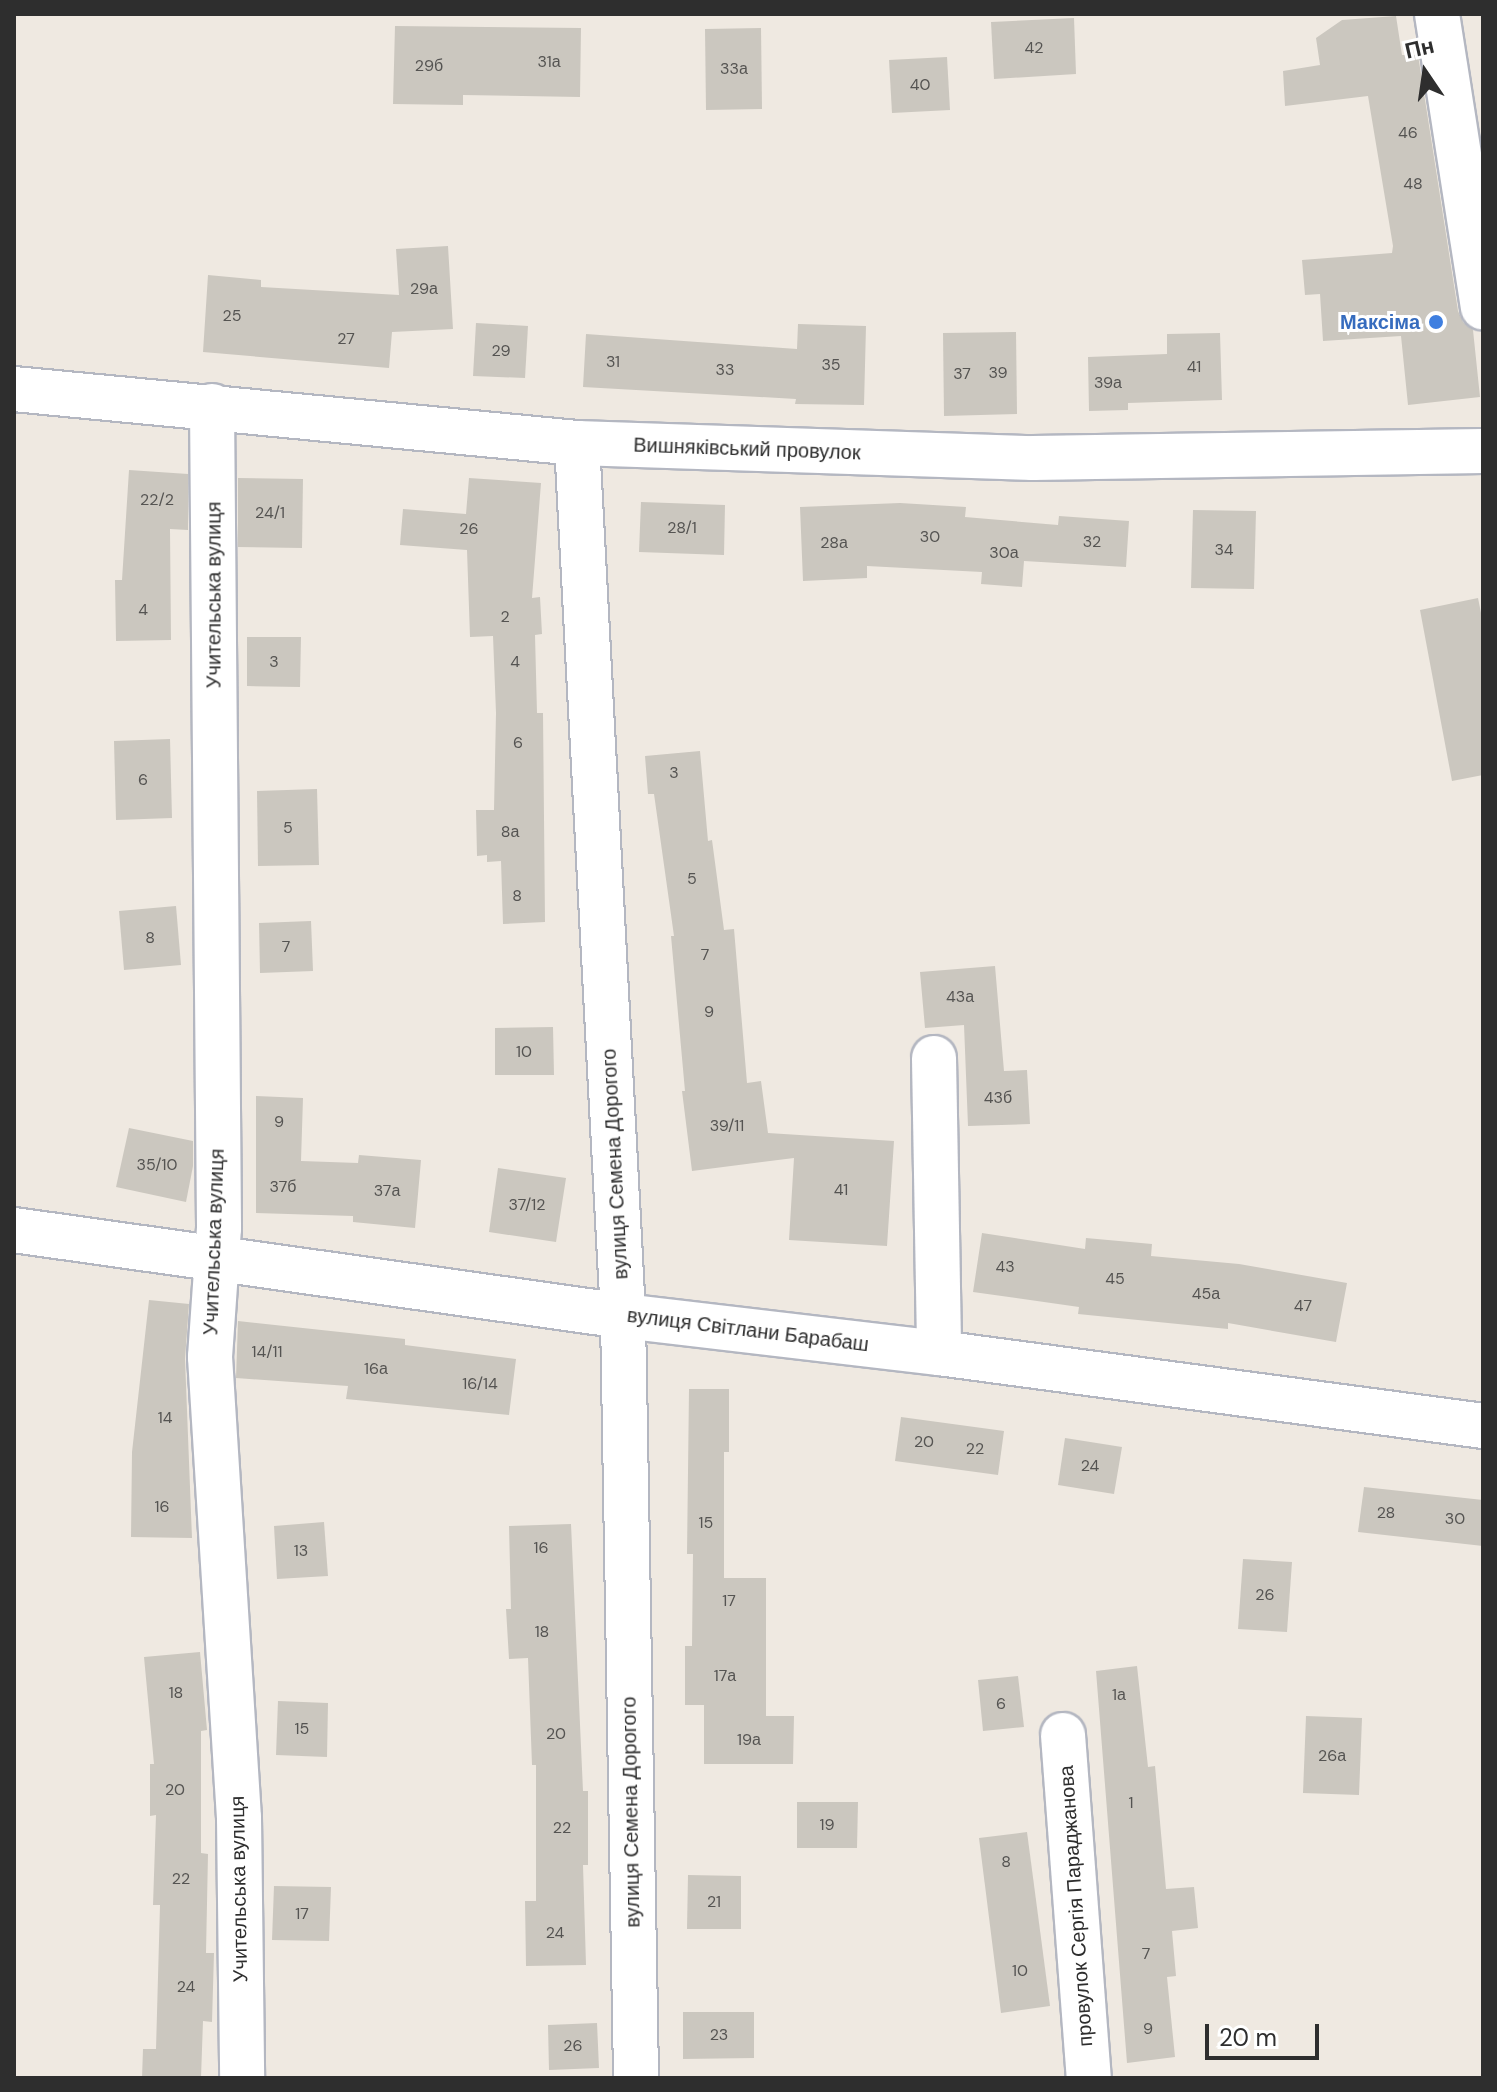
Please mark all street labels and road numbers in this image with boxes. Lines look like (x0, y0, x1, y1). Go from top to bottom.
street label: Вишняківський провулок (633, 433, 861, 465)
street label: Учительська вулиця (202, 502, 226, 688)
street label: вулиця Семена Дорогого (597, 1048, 633, 1280)
street label: Учительська вулиця (199, 1148, 229, 1336)
street label: вулиця Світлани Барабаш (626, 1303, 870, 1357)
street label: вулиця Семена Дорогого (617, 1696, 645, 1928)
street label: провулок Сергія Параджанова (1054, 1764, 1098, 2048)
street label: Учительська вулиця (225, 1795, 253, 1983)

